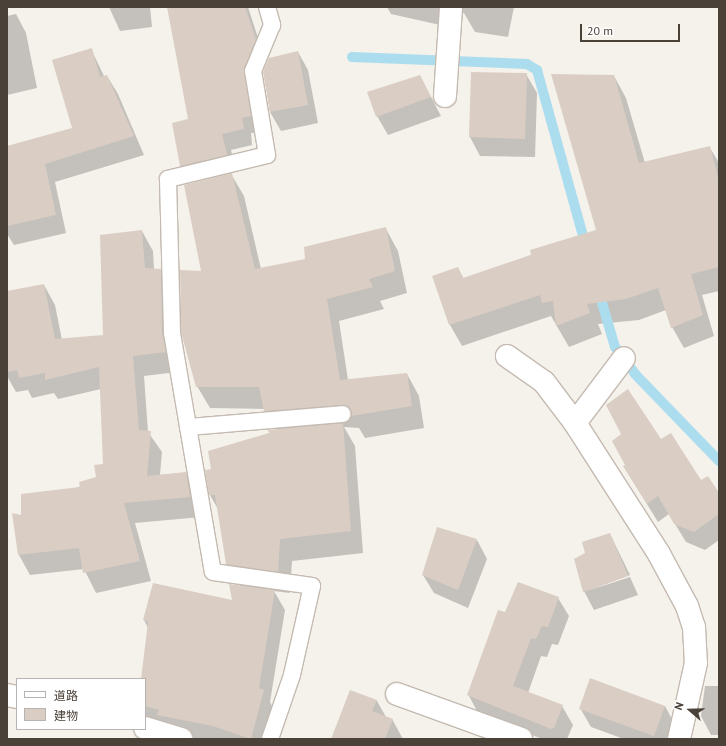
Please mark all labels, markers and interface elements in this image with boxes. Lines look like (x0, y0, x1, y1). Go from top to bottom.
scale bar (582, 16, 682, 42)
text: 20 m (587, 23, 613, 38)
legend (16, 678, 146, 730)
text: 道路 (54, 688, 78, 703)
north arrow (670, 690, 710, 730)
text: N (671, 700, 687, 712)
text: 建物 (54, 708, 78, 723)

